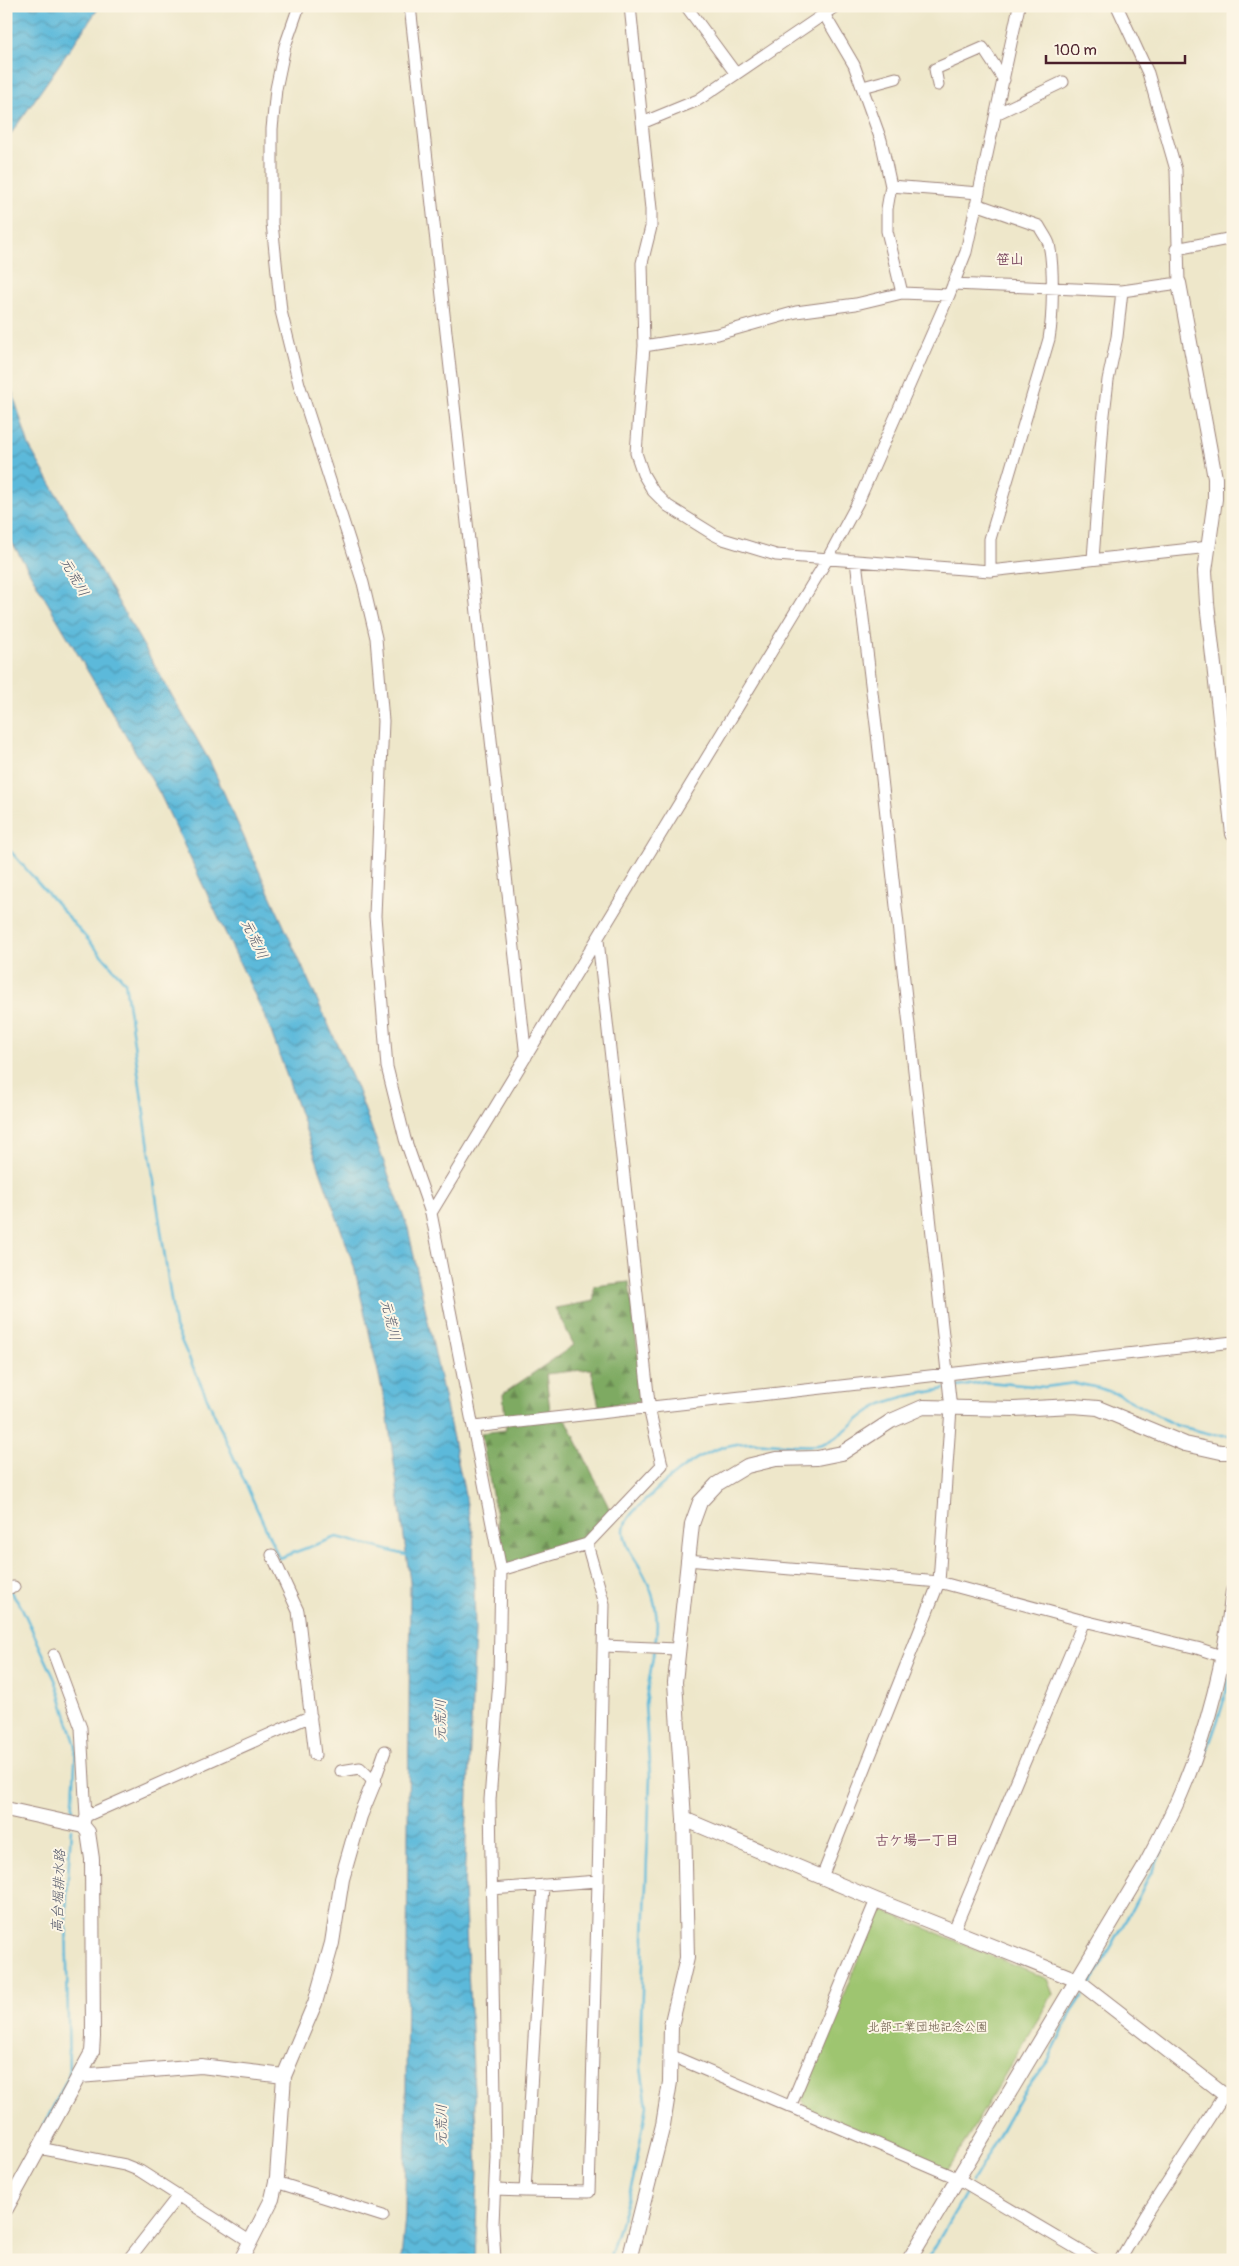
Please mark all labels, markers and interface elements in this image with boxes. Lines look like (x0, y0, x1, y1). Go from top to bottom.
scale bar (1046, 32, 1185, 64)
text: 100 m (1054, 41, 1097, 60)
district label: 笹山 (996, 251, 1024, 268)
water label: 元荒川 (57, 555, 92, 600)
water label: 元荒川 (238, 917, 271, 962)
water label: 元荒川 (377, 1298, 404, 1343)
water label: 元荒川 (432, 1699, 449, 1741)
district label: 古ケ場一丁目 (875, 1832, 959, 1849)
water label: 高台堀排水路 (49, 1848, 68, 1933)
park label: 北部工業団地記念公園 (868, 2020, 988, 2035)
water label: 元荒川 (433, 2104, 450, 2146)

